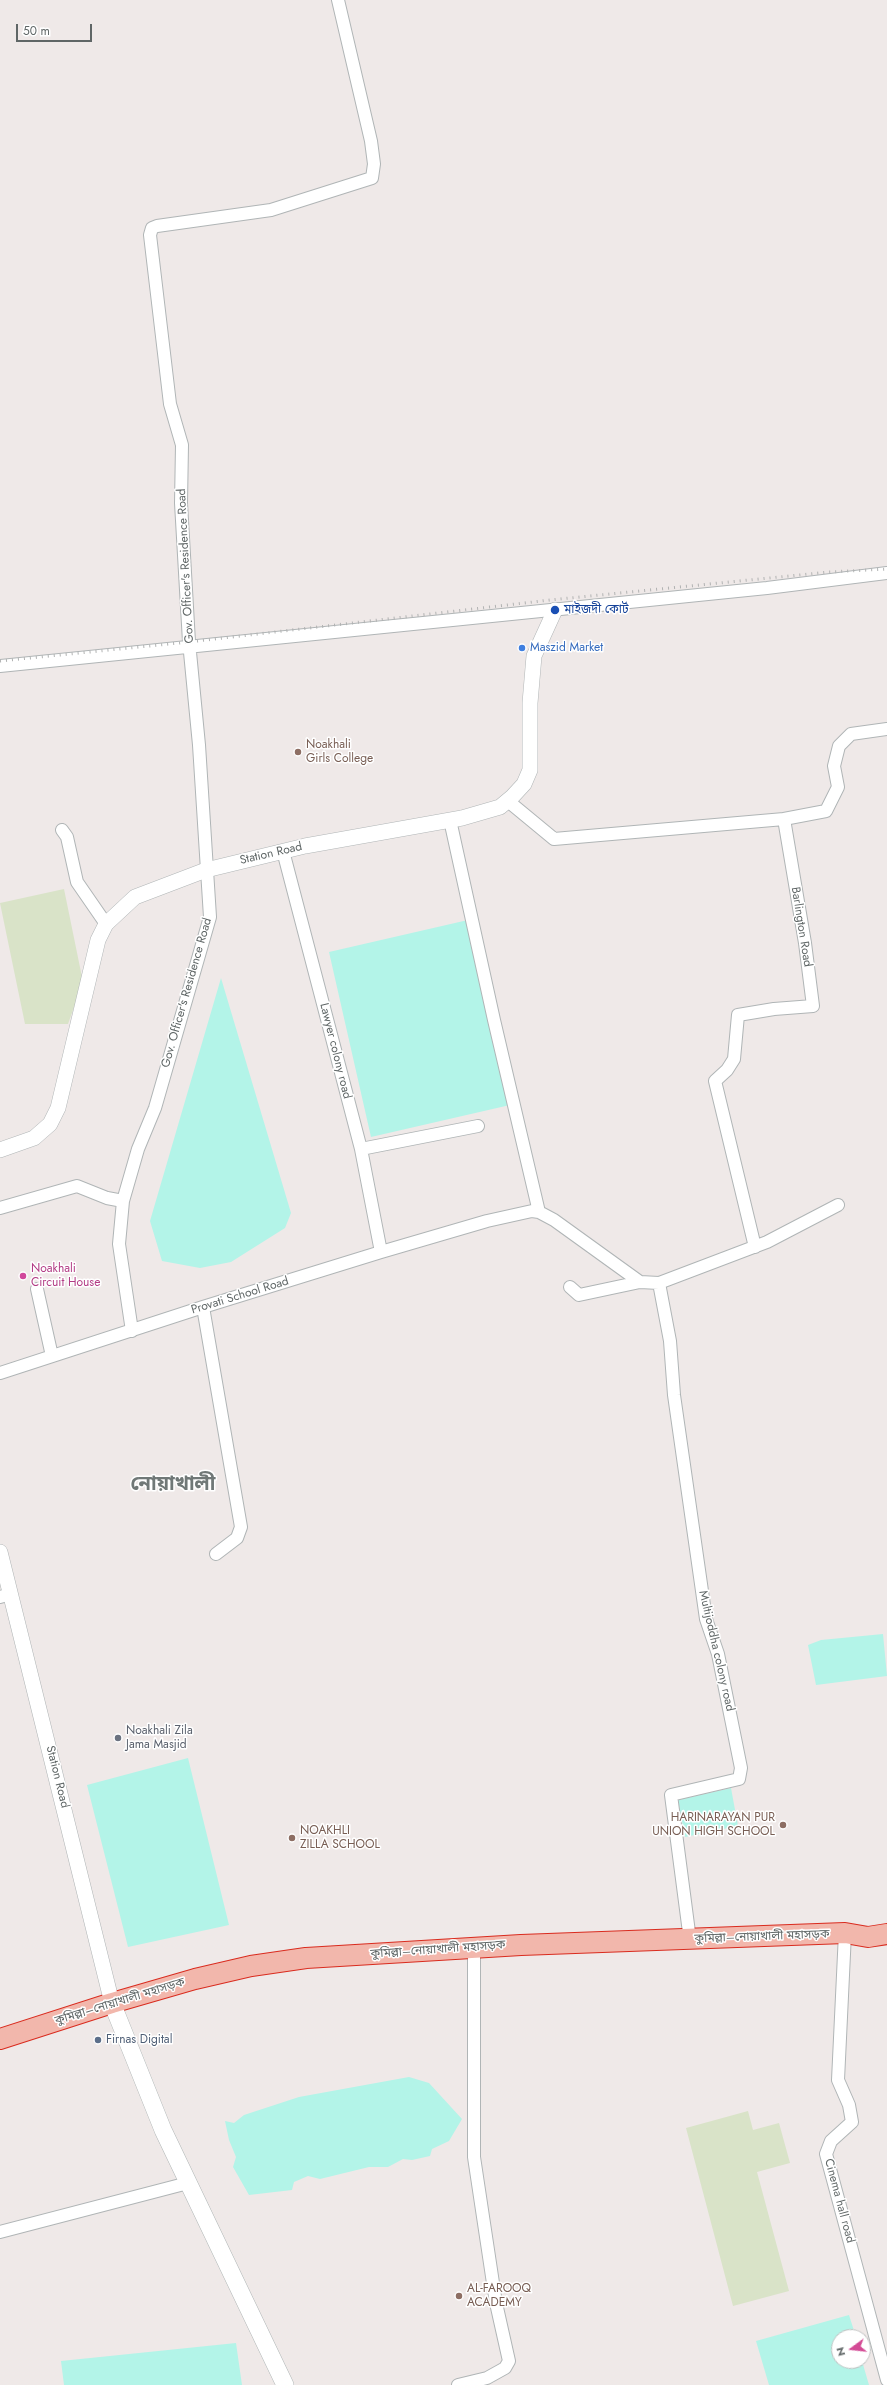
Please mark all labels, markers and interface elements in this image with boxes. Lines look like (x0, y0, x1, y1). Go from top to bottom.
scale bar (18, 16, 94, 42)
text: 50 m (23, 22, 50, 40)
street label: Gov. Officer's Residence Road (175, 488, 197, 644)
place label: মাইজদী কোর্ট (564, 603, 628, 617)
marker: মাইজদী কোর্ট (549, 604, 561, 616)
place label: Maszid Market (530, 641, 603, 655)
marker: Maszid Market (517, 643, 527, 653)
place label: Noakhali Girls College (306, 738, 373, 766)
marker: Noakhali Girls College (293, 747, 303, 757)
street label: Station Road (238, 840, 304, 868)
street label: Barlington Road (788, 886, 814, 968)
street label: Gov. Officer's Residence Road (159, 916, 215, 1070)
street label: Lawyer colony road (316, 1001, 354, 1101)
place label: Noakhali Circuit House (31, 1262, 100, 1290)
marker: Noakhali Circuit House (18, 1271, 28, 1281)
street label: Provati School Road (189, 1274, 291, 1318)
district label: নোয়াখালী (131, 1473, 215, 1497)
street label: Multijoddha colony road (695, 1589, 737, 1713)
place label: Noakhali Zila Jama Masjid (126, 1724, 193, 1752)
marker: Noakhali Zila Jama Masjid (113, 1733, 123, 1743)
street label: Station Road (42, 1744, 72, 1810)
place label: HARINARAYAN PUR UNION HIGH SCHOOL (652, 1811, 775, 1839)
marker: HARINARAYAN PUR UNION HIGH SCHOOL (778, 1820, 788, 1830)
place label: NOAKHLI ZILLA SCHOOL (300, 1824, 380, 1852)
marker: NOAKHLI ZILLA SCHOOL (287, 1833, 297, 1843)
street label: কুমিল্লা–নোয়াখালী মহাসড়ক (694, 1927, 830, 1947)
street label: কুমিল্লা–নোয়াখালী মহাসড়ক (370, 1938, 506, 1962)
street label: কুমিল্লা–নোয়াখালী মহাসড়ক (53, 1975, 187, 2029)
place label: Firnas Digital (106, 2033, 172, 2047)
marker: Firnas Digital (93, 2035, 103, 2045)
street label: Cinema hall road (821, 2157, 857, 2245)
place label: AL-FAROOQ ACADEMY (467, 2282, 531, 2310)
marker: AL-FAROOQ ACADEMY (454, 2291, 464, 2301)
north arrow (831, 2329, 871, 2369)
text: N (832, 2346, 849, 2358)

